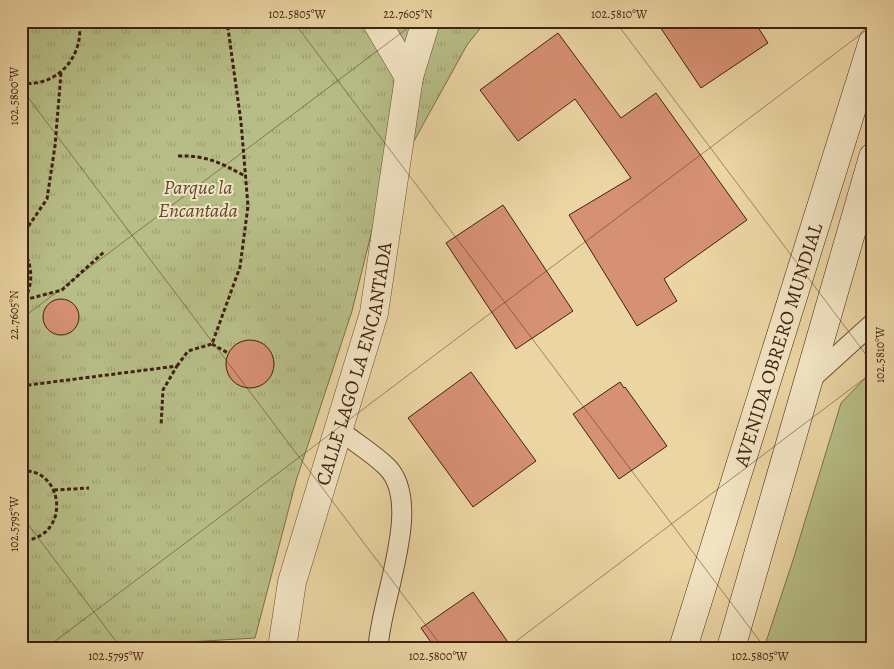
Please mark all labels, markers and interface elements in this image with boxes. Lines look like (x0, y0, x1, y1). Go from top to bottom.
text: 102.5805°W (268, 6, 326, 22)
text: 22.7605°N (383, 6, 433, 22)
text: 102.5810°W (591, 6, 648, 22)
text: 102.5800°W (6, 66, 22, 125)
park label: Parque la Encantada (158, 174, 238, 224)
street label: AVENIDA OBRERO MUNDIAL (727, 219, 829, 471)
street label: CALLE LAGO LA ENCANTADA (309, 240, 398, 489)
text: 22.7605°N (6, 290, 22, 340)
text: 102.5810°W (872, 326, 888, 383)
text: 102.5795°W (6, 495, 22, 552)
text: 102.5795°W (88, 648, 145, 664)
text: 102.5800°W (409, 648, 468, 664)
text: 102.5805°W (731, 648, 789, 664)

